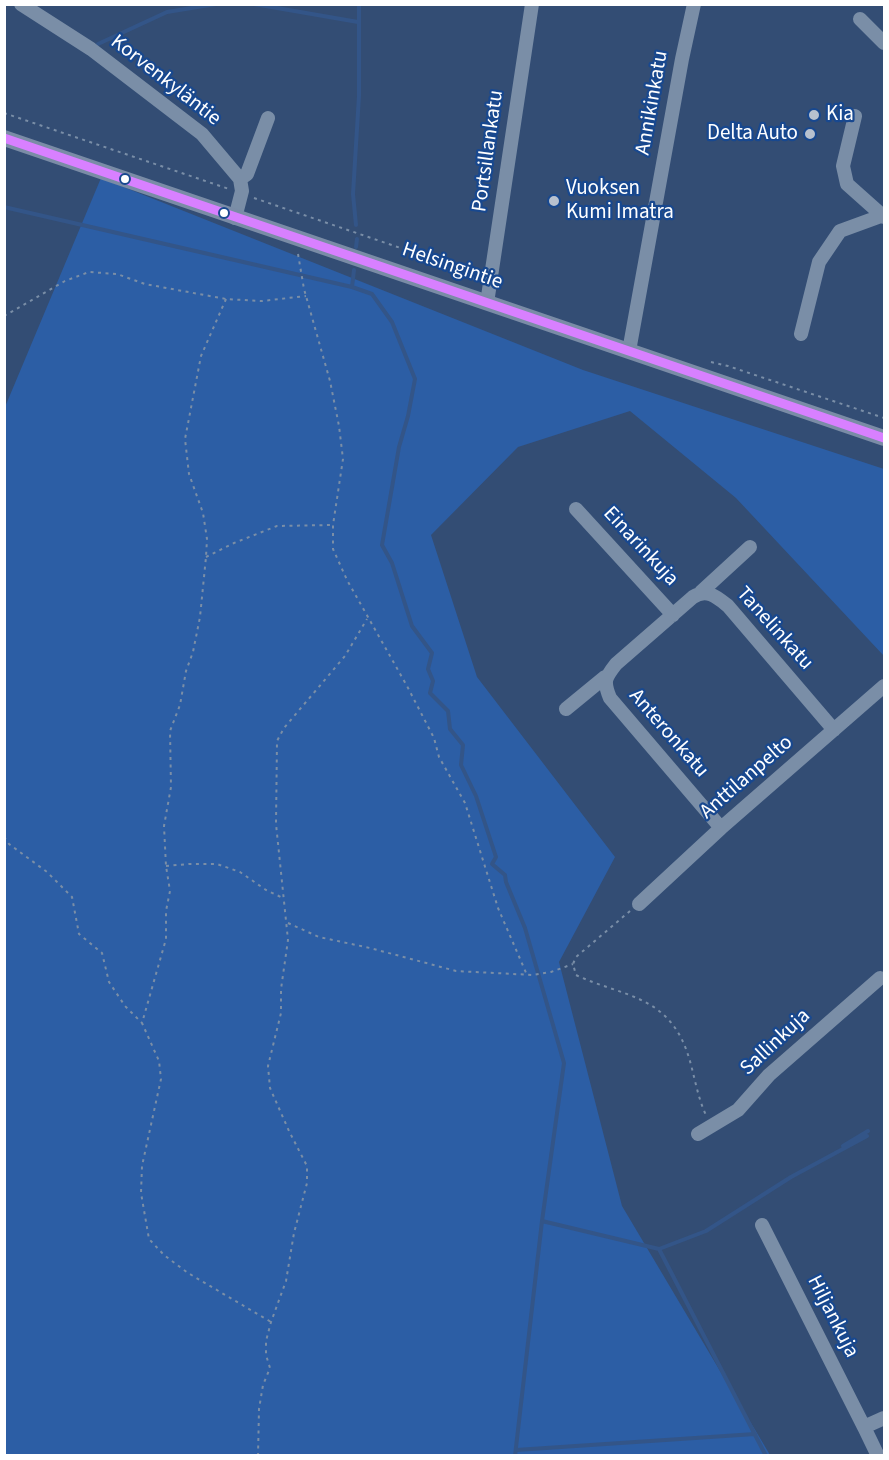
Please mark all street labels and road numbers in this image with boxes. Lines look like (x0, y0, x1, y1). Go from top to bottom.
street label: Korvenkyläntie (105, 30, 225, 132)
street label: Annikinkatu (631, 49, 675, 157)
street label: Portsillankatu (468, 88, 510, 214)
street label: Helsingintie (398, 238, 506, 296)
street label: Einarinkuja (597, 502, 683, 592)
street label: Tanelinkatu (730, 582, 818, 676)
street label: Anteronkatu (623, 685, 713, 783)
street label: Anttilanpelto (695, 731, 799, 825)
street label: Sallinkuja (736, 1004, 816, 1082)
street label: Hiljankuja (801, 1272, 863, 1362)

